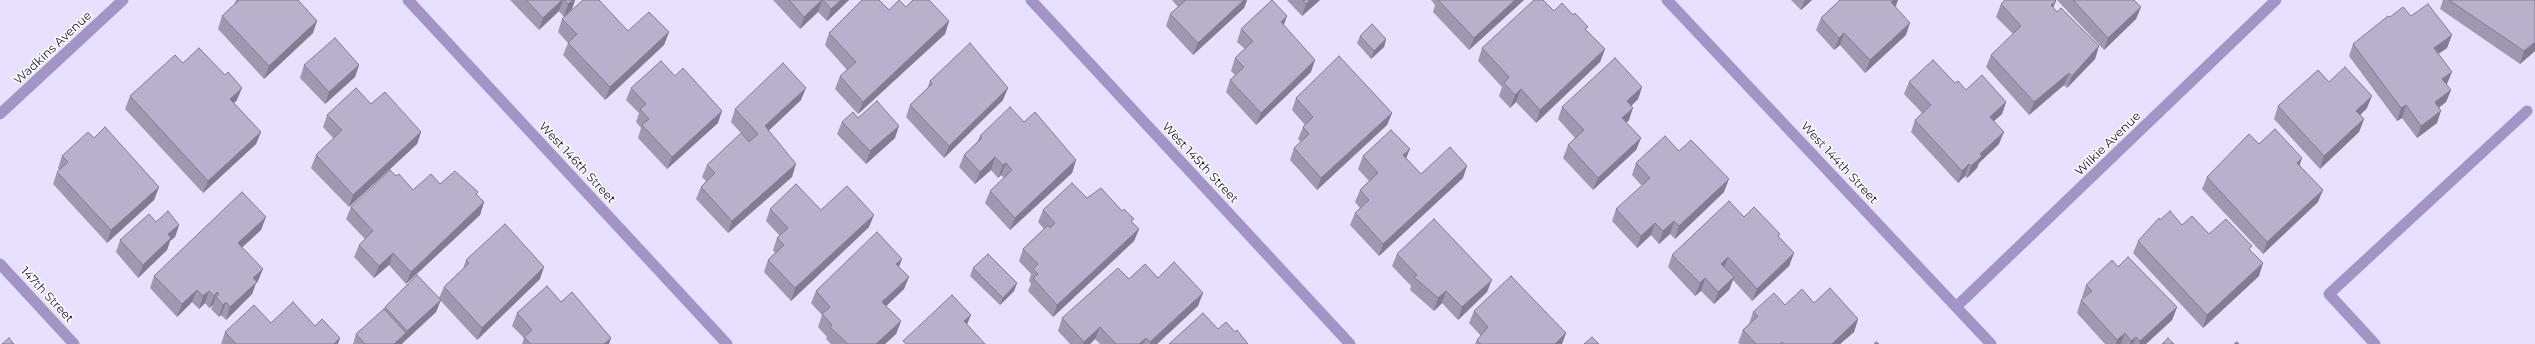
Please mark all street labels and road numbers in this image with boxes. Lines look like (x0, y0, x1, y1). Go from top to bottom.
street label: Wadkins Avenue (11, 8, 95, 88)
street label: Wilkie Avenue (2072, 109, 2144, 179)
street label: West 146th Street (536, 119, 618, 207)
street label: West 144th Street (1797, 119, 1881, 207)
street label: West 145th Street (1159, 120, 1241, 206)
street label: 147th Street (18, 264, 76, 326)

